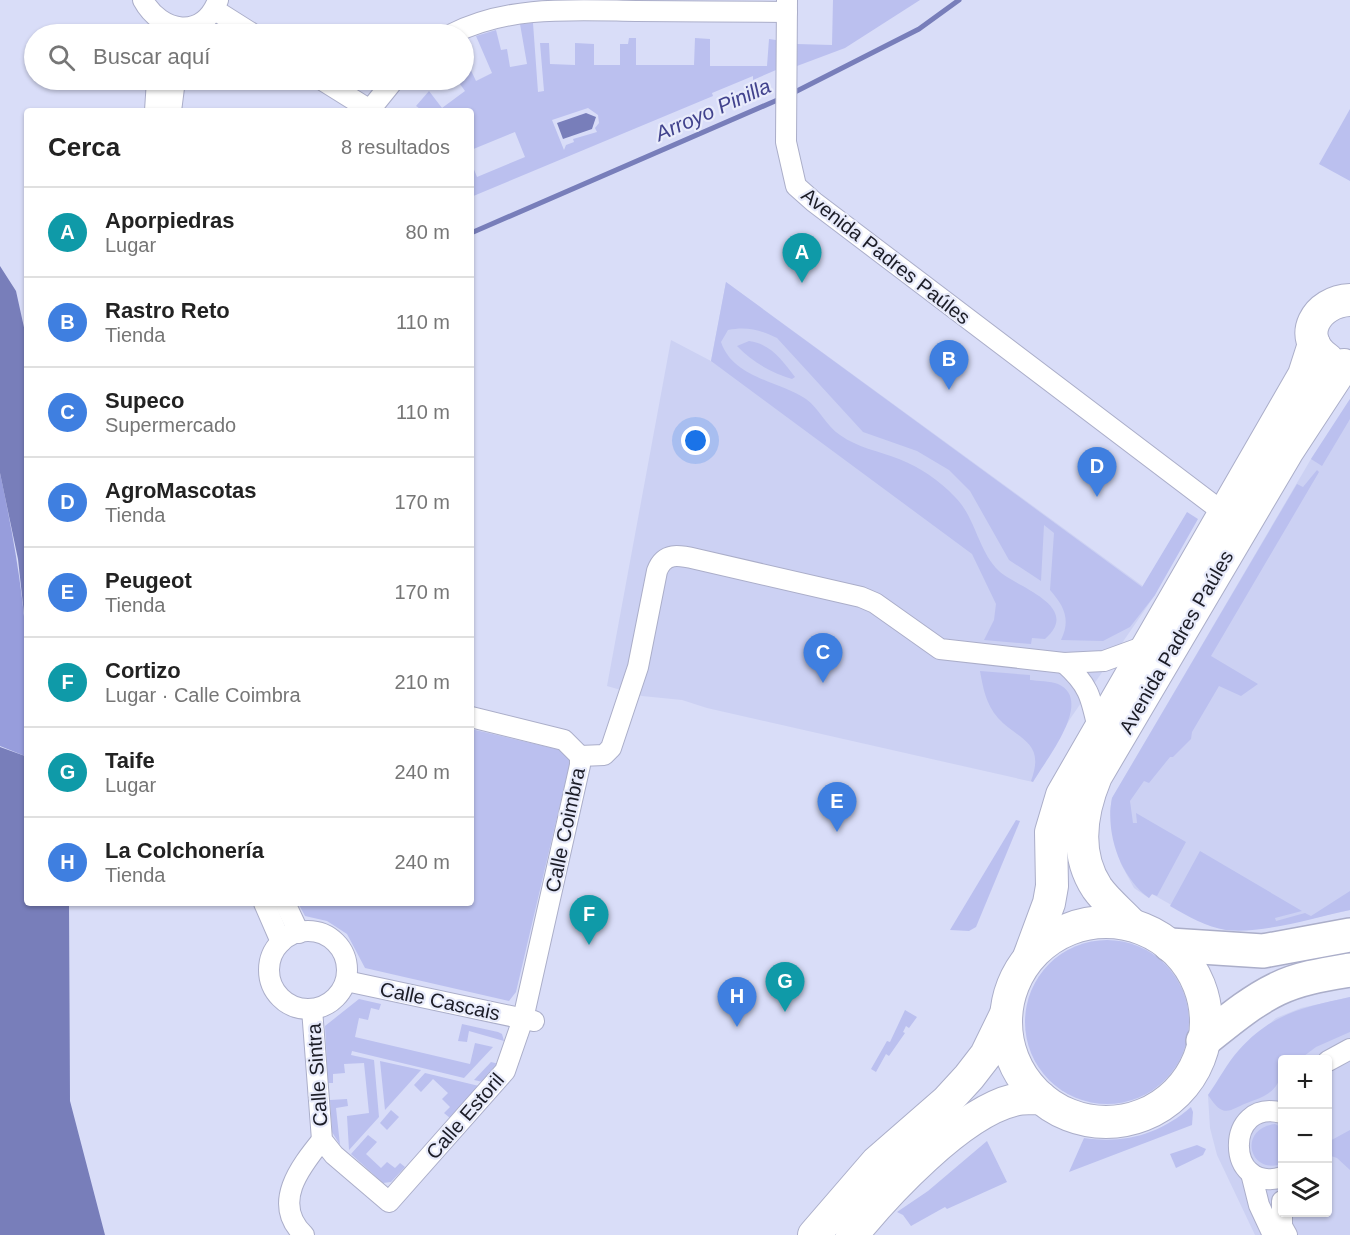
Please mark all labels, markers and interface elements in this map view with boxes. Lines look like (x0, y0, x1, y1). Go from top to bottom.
search box (24, 24, 474, 90)
icon: search (45, 41, 78, 74)
text: Buscar aquí (93, 44, 210, 69)
water label: Arroyo Pinilla (650, 74, 774, 146)
text: Cerca (48, 132, 120, 162)
text: 8 resultados (341, 136, 450, 158)
street label: Avenida Padres Paúles (797, 183, 975, 329)
text: Aporpiedras (105, 208, 235, 233)
text: A (60, 221, 75, 243)
text: 80 m (406, 221, 450, 243)
text: Lugar (105, 234, 156, 256)
pin: A (782, 234, 822, 283)
text: Rastro Reto (105, 298, 230, 323)
text: B (60, 311, 75, 333)
text: 110 m (396, 311, 450, 333)
text: Tienda (105, 324, 165, 346)
pin: B (930, 340, 968, 390)
text: Supeco (105, 388, 184, 413)
text: C (60, 401, 75, 423)
text: 110 m (396, 401, 450, 423)
text: Supermercado (105, 414, 236, 436)
your location (681, 426, 710, 455)
pin: D (1078, 448, 1116, 497)
text: AgroMascotas (105, 478, 257, 503)
text: D (60, 491, 75, 513)
text: 170 m (394, 491, 450, 513)
text: Tienda (105, 504, 165, 526)
street label: Avenida Padres Paúles (1115, 547, 1237, 737)
text: Peugeot (105, 568, 192, 593)
text: E (61, 581, 74, 603)
text: 170 m (394, 581, 450, 603)
text: Tienda (105, 594, 165, 616)
pin: C (804, 634, 842, 683)
text: Cortizo (105, 658, 181, 683)
text: F (61, 671, 74, 693)
text: 210 m (394, 671, 450, 693)
text: Lugar · Calle Coimbra (105, 684, 301, 706)
text: Taife (105, 748, 155, 773)
text: G (60, 761, 75, 783)
text: 240 m (394, 761, 450, 783)
street label: Calle Coimbra (541, 765, 589, 894)
text: Lugar (105, 774, 156, 796)
pin: E (818, 782, 856, 832)
text: La Colchonería (105, 838, 264, 863)
text: H (60, 851, 75, 873)
text: 240 m (394, 851, 450, 873)
text: Tienda (105, 864, 165, 886)
pin: F (570, 896, 608, 945)
pin: G (766, 962, 804, 1012)
street label: Calle Cascais (378, 978, 502, 1024)
pin: H (718, 978, 756, 1027)
street label: Calle Sintra (302, 1022, 332, 1127)
map controls (1278, 1055, 1332, 1217)
button: + (1278, 1055, 1332, 1109)
street label: Calle Estoril (422, 1069, 508, 1163)
button: − (1278, 1109, 1332, 1163)
button: layers (1278, 1163, 1332, 1217)

